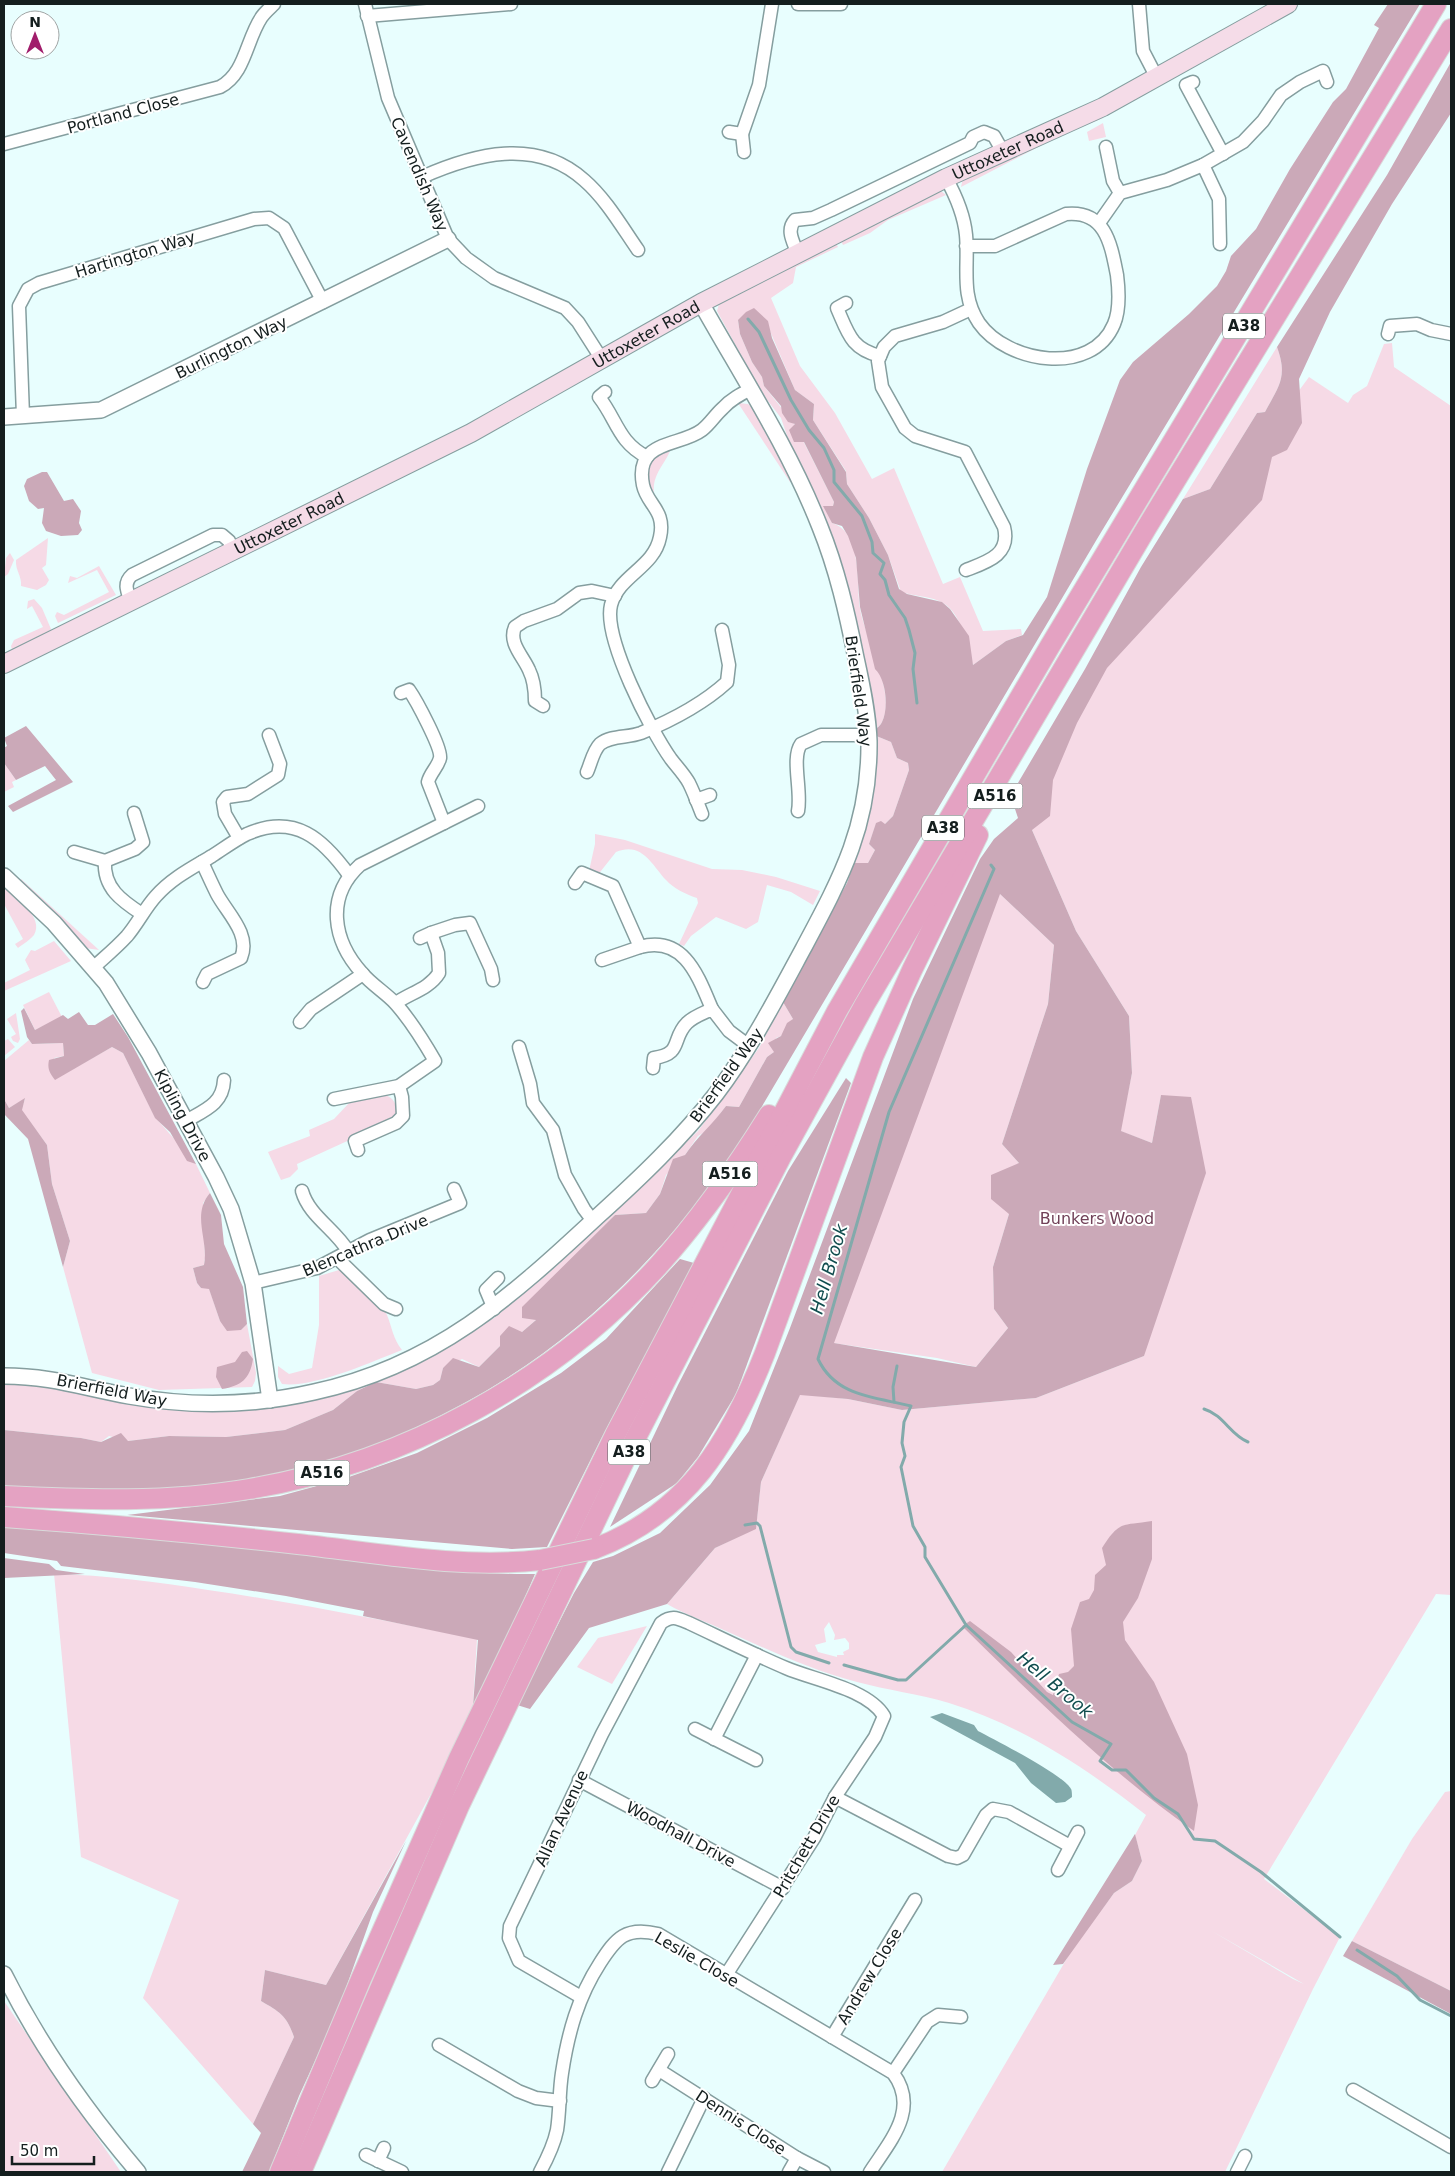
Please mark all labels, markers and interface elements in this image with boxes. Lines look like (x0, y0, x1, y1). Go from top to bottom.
north arrow (10, 10, 60, 60)
text: N (29, 14, 41, 30)
street label: Portland Close (65, 89, 181, 138)
street label: Cavendish Way (387, 114, 452, 234)
street label: Uttoxeter Road (949, 117, 1067, 184)
street label: Hartington Way (73, 227, 198, 282)
street label: Uttoxeter Road (589, 297, 703, 372)
street label: Burlington Way (172, 312, 290, 383)
road number: A38 (1223, 314, 1265, 338)
street label: Uttoxeter Road (231, 488, 347, 559)
street label: Brierfield Way (841, 634, 876, 748)
road number: A516 (968, 784, 1022, 808)
road number: A38 (922, 816, 964, 840)
street label: Brierfield Way (686, 1024, 767, 1126)
street label: Kipling Drive (150, 1066, 215, 1165)
road number: A516 (702, 1162, 758, 1186)
park label: Bunkers Wood (1040, 1209, 1154, 1228)
street label: Blencathra Drive (300, 1210, 431, 1280)
water label: Hell Brook (806, 1220, 852, 1316)
street label: Brierfield Way (55, 1370, 169, 1411)
road number: A38 (608, 1440, 650, 1464)
road number: A516 (294, 1460, 350, 1486)
water label: Hell Brook (1013, 1647, 1099, 1723)
street label: Allan Avenue (531, 1767, 592, 1869)
street label: Pritchett Drive (769, 1791, 844, 1901)
street label: Woodhall Drive (623, 1798, 739, 1871)
street label: Andrew Close (833, 1925, 906, 2028)
street label: Leslie Close (651, 1928, 742, 1991)
street label: Dennis Close (692, 2086, 789, 2159)
scale bar (12, 2134, 95, 2166)
text: 50 m (20, 2142, 58, 2160)

